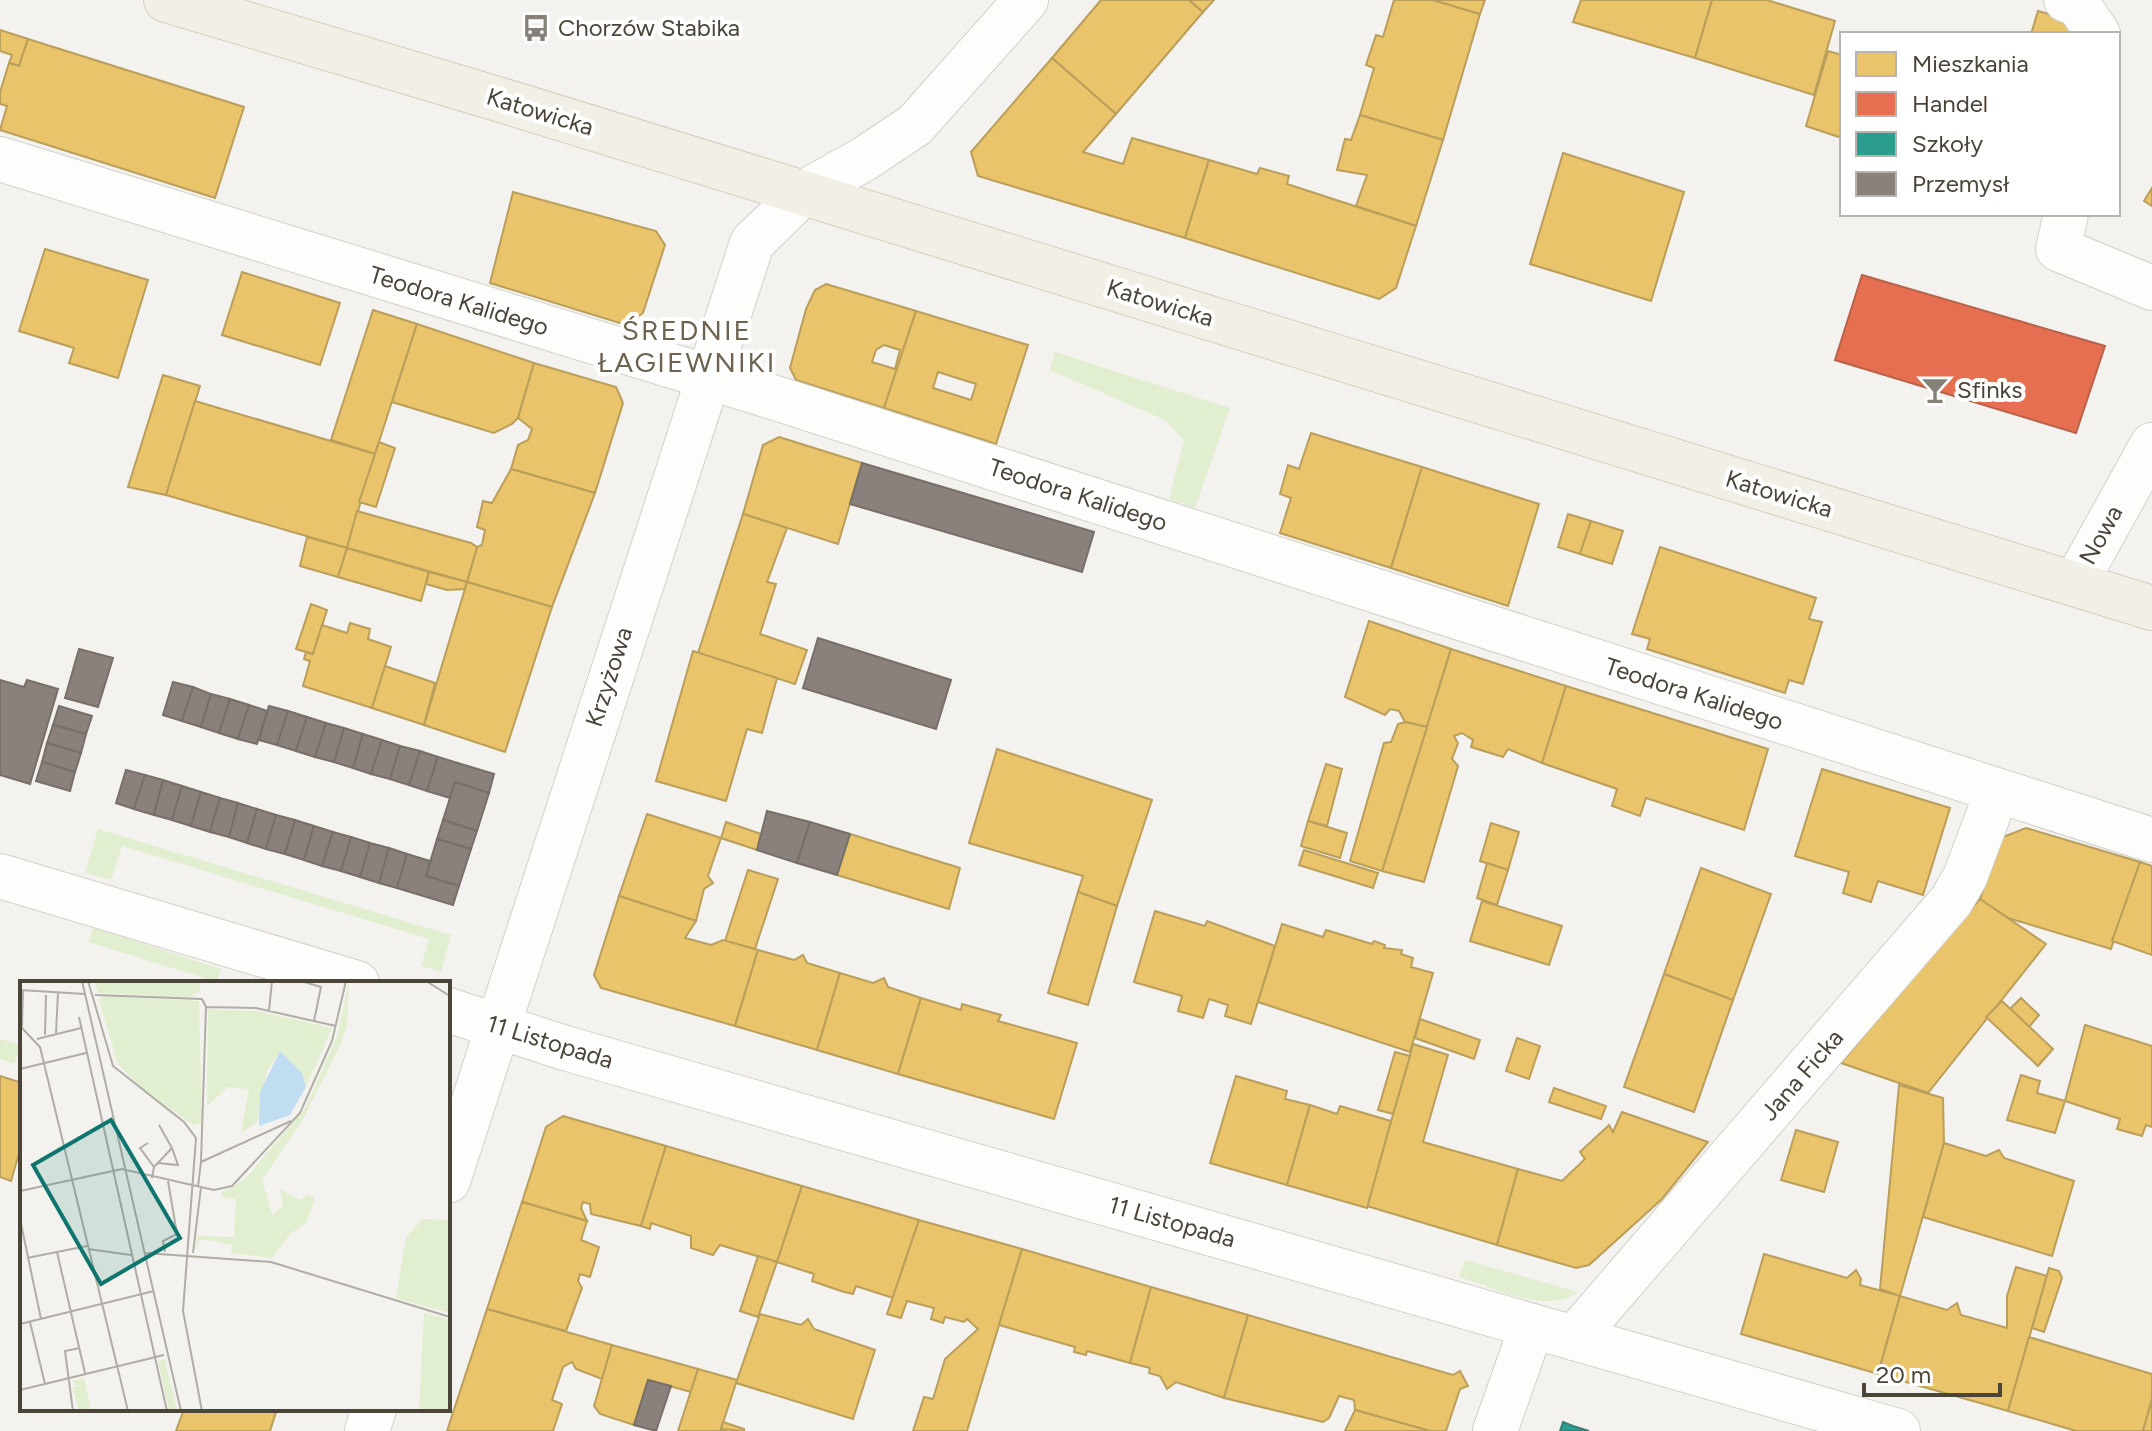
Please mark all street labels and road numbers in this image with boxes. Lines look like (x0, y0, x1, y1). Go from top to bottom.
street label: Katowicka (483, 82, 597, 142)
street label: Teodora Kalidego (366, 259, 552, 342)
street label: Katowicka (1103, 273, 1217, 333)
street label: Teodora Kalidego (985, 452, 1171, 537)
street label: Katowicka (1722, 464, 1836, 524)
street label: Nowa (2073, 500, 2129, 569)
street label: Krzyżowa (579, 623, 638, 730)
street label: Teodora Kalidego (1601, 651, 1787, 736)
street label: 11 Listopada (483, 1009, 617, 1074)
street label: Jana Ficka (1754, 1023, 1849, 1126)
street label: 11 Listopada (1105, 1190, 1239, 1253)

